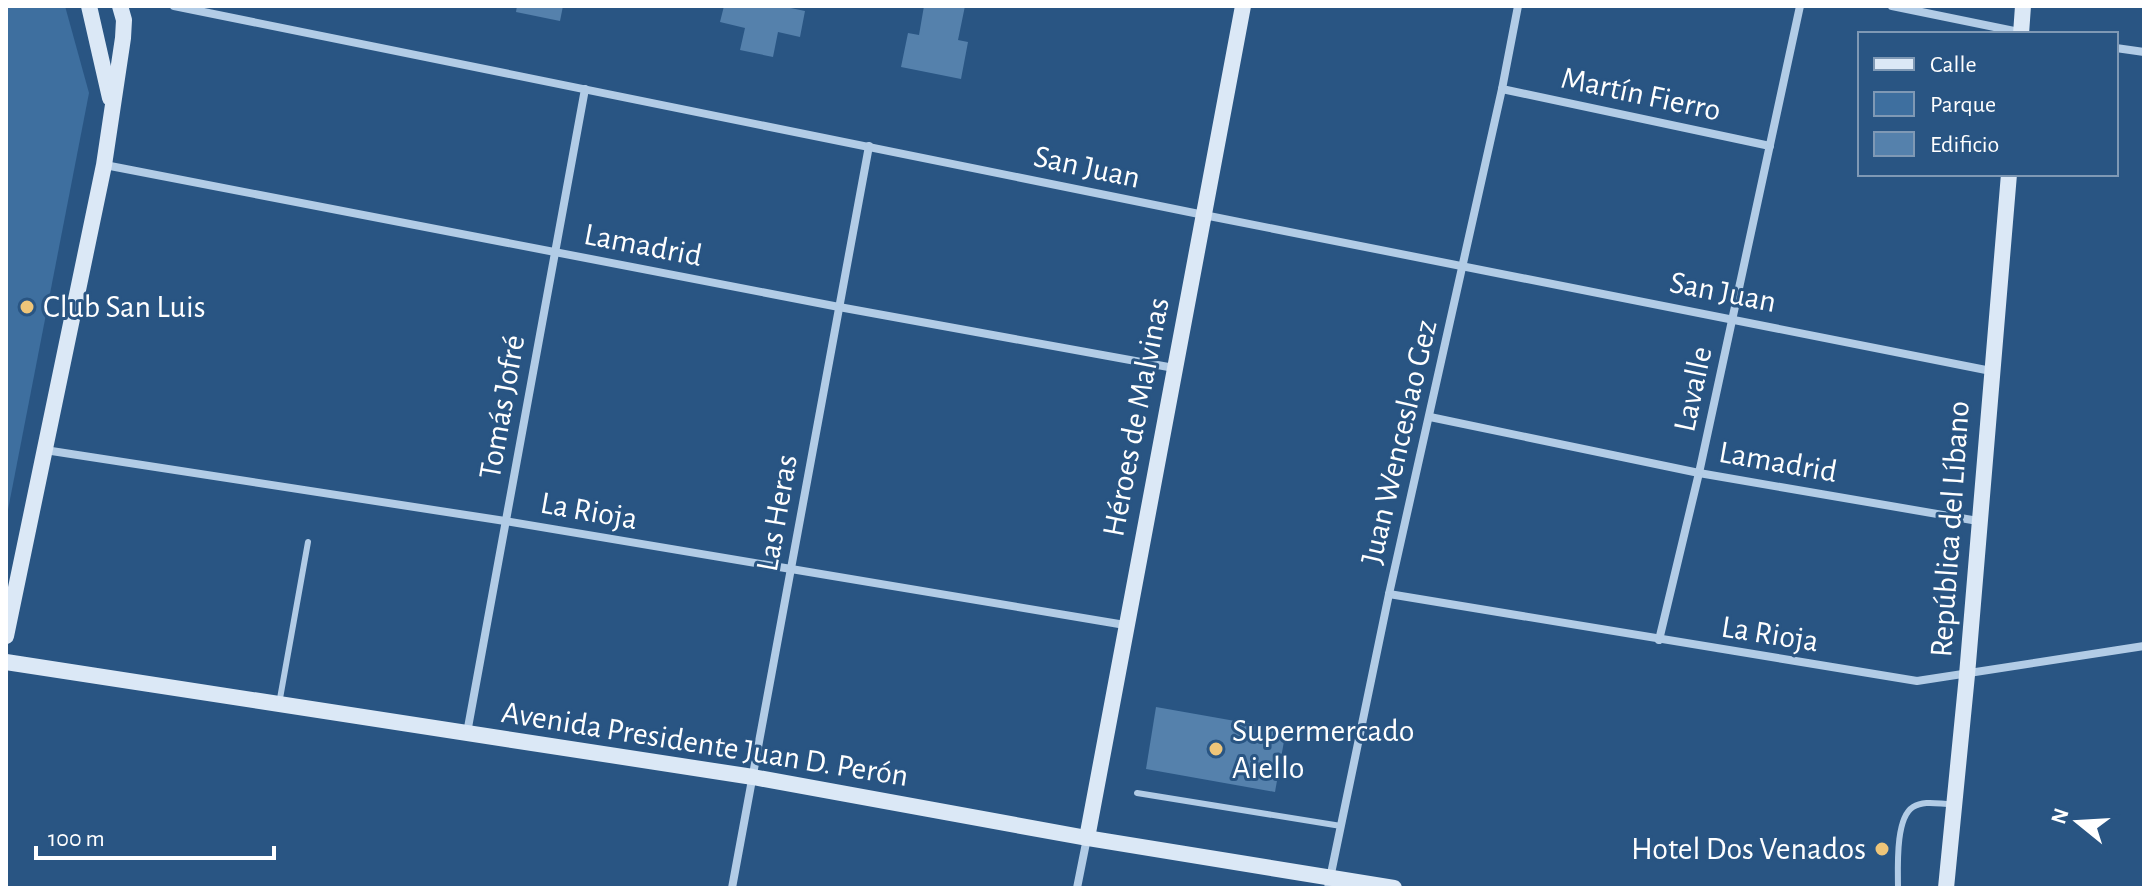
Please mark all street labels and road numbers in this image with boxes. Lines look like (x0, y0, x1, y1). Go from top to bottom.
street label: Martín Fierro (1558, 61, 1724, 127)
street label: San Juan (1031, 140, 1143, 194)
street label: Lamadrid (581, 218, 705, 272)
street label: San Juan (1667, 266, 1779, 318)
street label: Héroes de Malvinas (1097, 295, 1175, 539)
street label: Juan Wenceslao Gez (1355, 317, 1443, 567)
street label: Tomás Jofré (474, 333, 530, 481)
street label: Lavalle (1668, 344, 1718, 434)
street label: República del Líbano (1925, 400, 1975, 658)
street label: Lamadrid (1716, 436, 1840, 488)
street label: Las Heras (751, 452, 803, 574)
street label: La Rioja (538, 487, 640, 535)
street label: La Rioja (1719, 611, 1821, 657)
street label: Avenida Presidente Juan D. Perón (499, 696, 911, 792)

